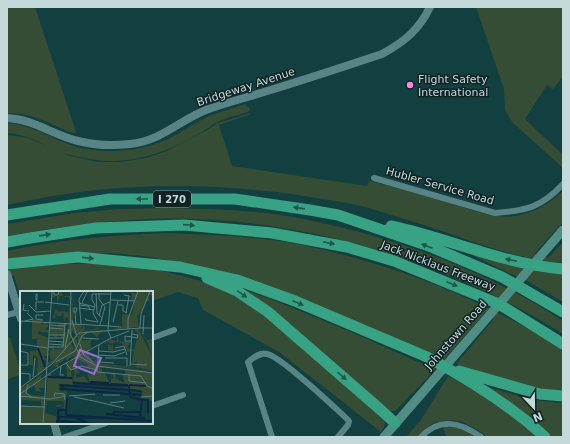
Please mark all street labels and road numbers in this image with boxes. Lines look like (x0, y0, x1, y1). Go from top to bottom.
street label: Bridgeway Avenue (195, 65, 297, 109)
street label: Hubler Service Road (384, 164, 496, 208)
road number: I 270 (153, 191, 191, 207)
street label: Jack Nicklaus Freeway (378, 238, 497, 294)
street label: Johnstown Road (422, 298, 490, 373)

